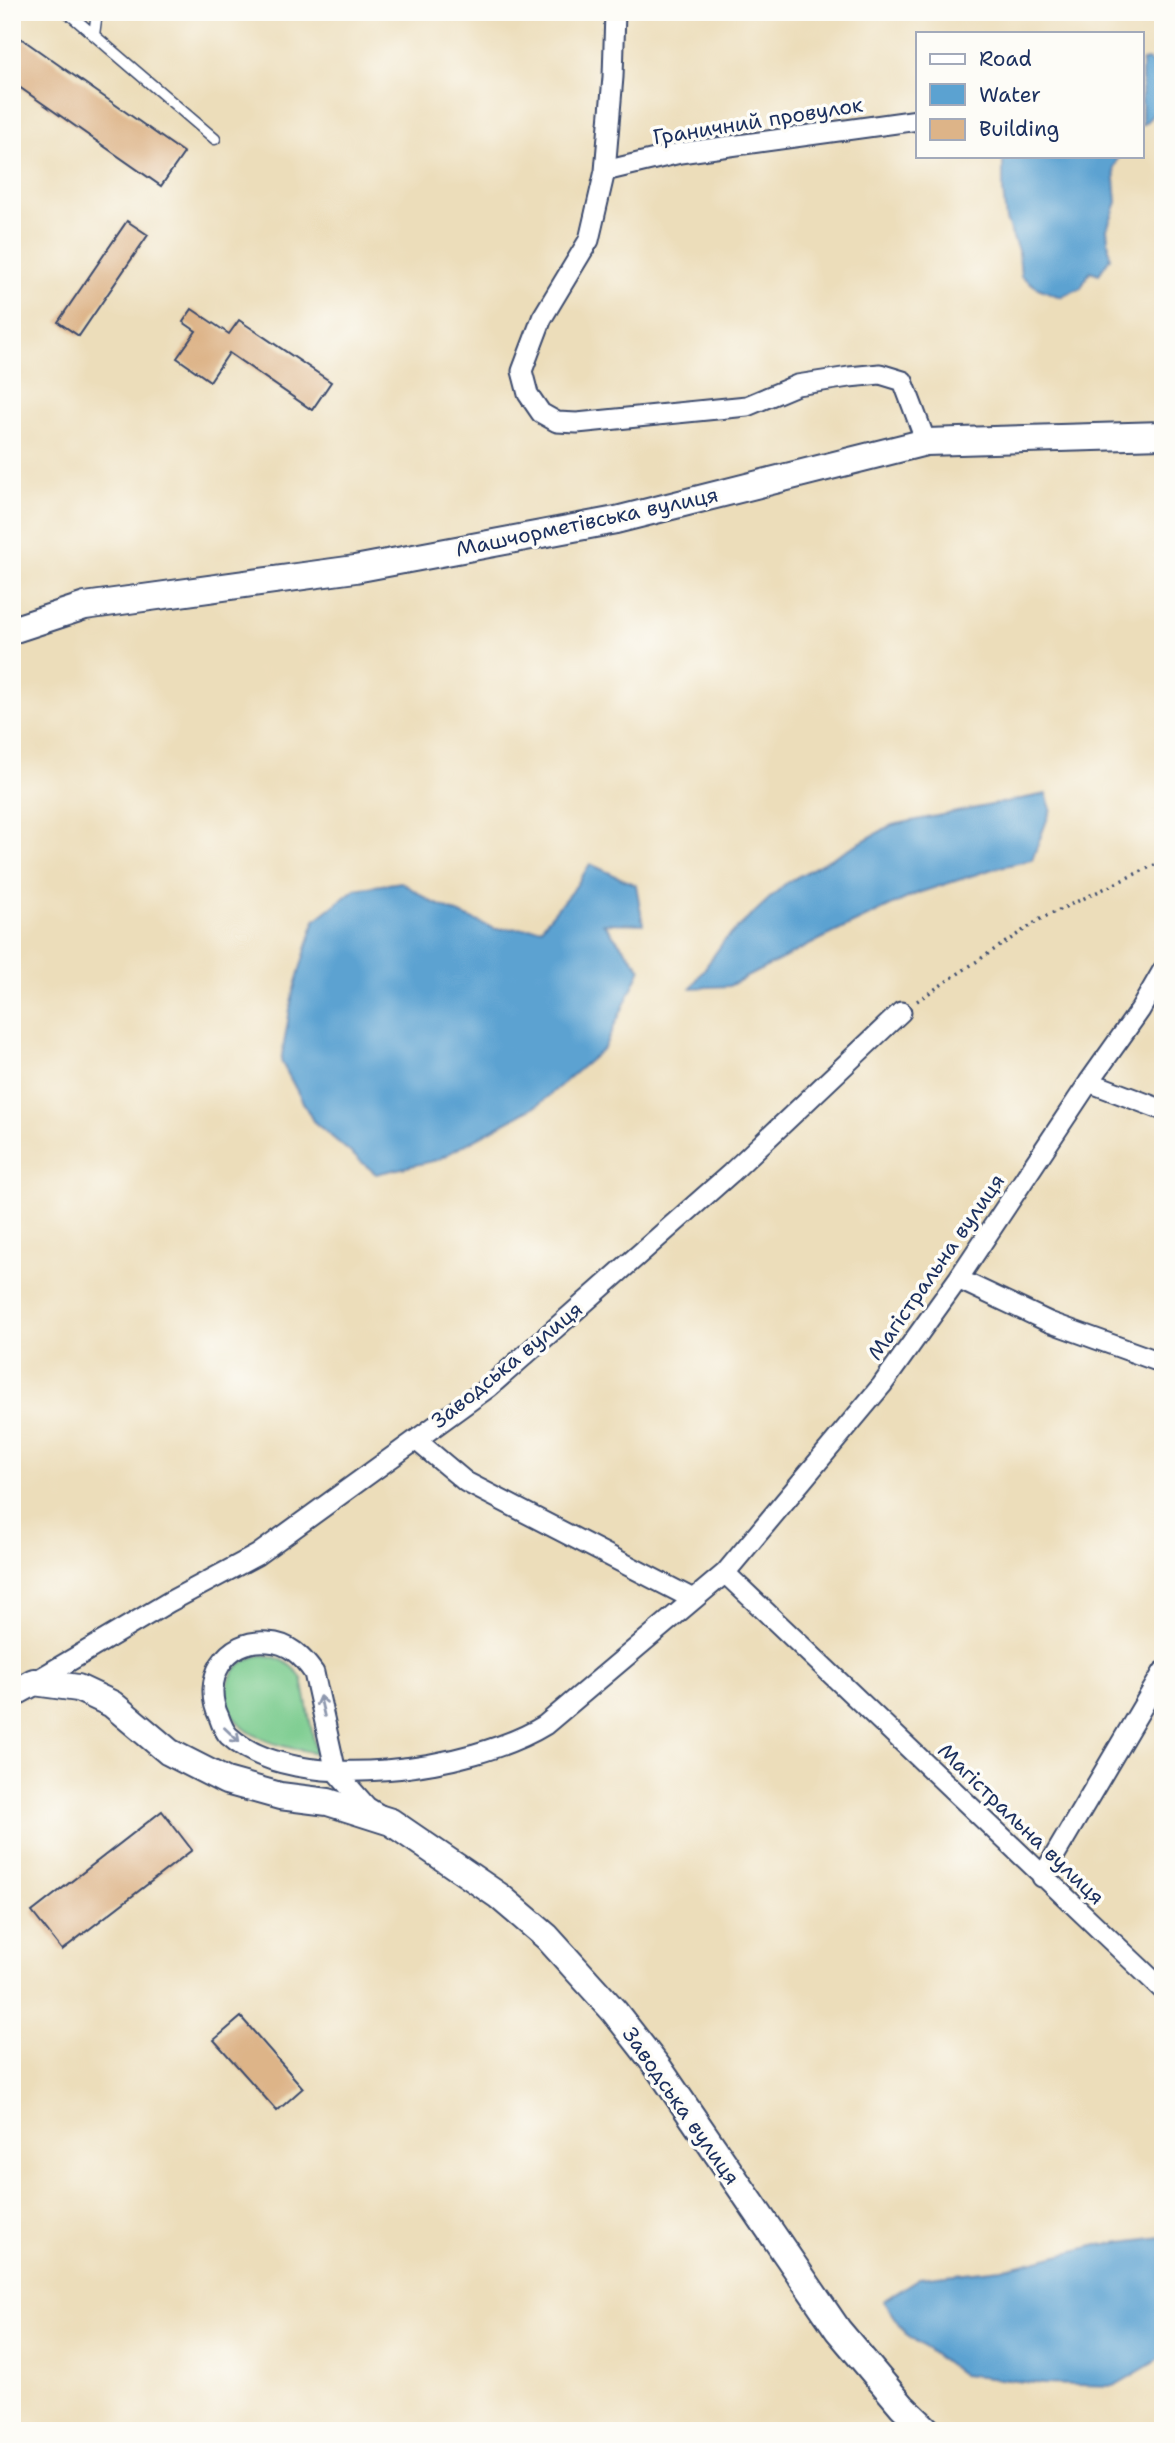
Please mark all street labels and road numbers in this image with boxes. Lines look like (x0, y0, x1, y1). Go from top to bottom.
street label: Граничний провулок (651, 91, 865, 151)
street label: Машчорметівська вулиця (453, 480, 721, 564)
street label: Магістральна вулиця (861, 1168, 1011, 1366)
street label: Заводська вулиця (426, 1295, 588, 1435)
street label: Магістральна вулиця (932, 1737, 1110, 1911)
street label: Заводська вулиця (616, 2021, 746, 2191)

